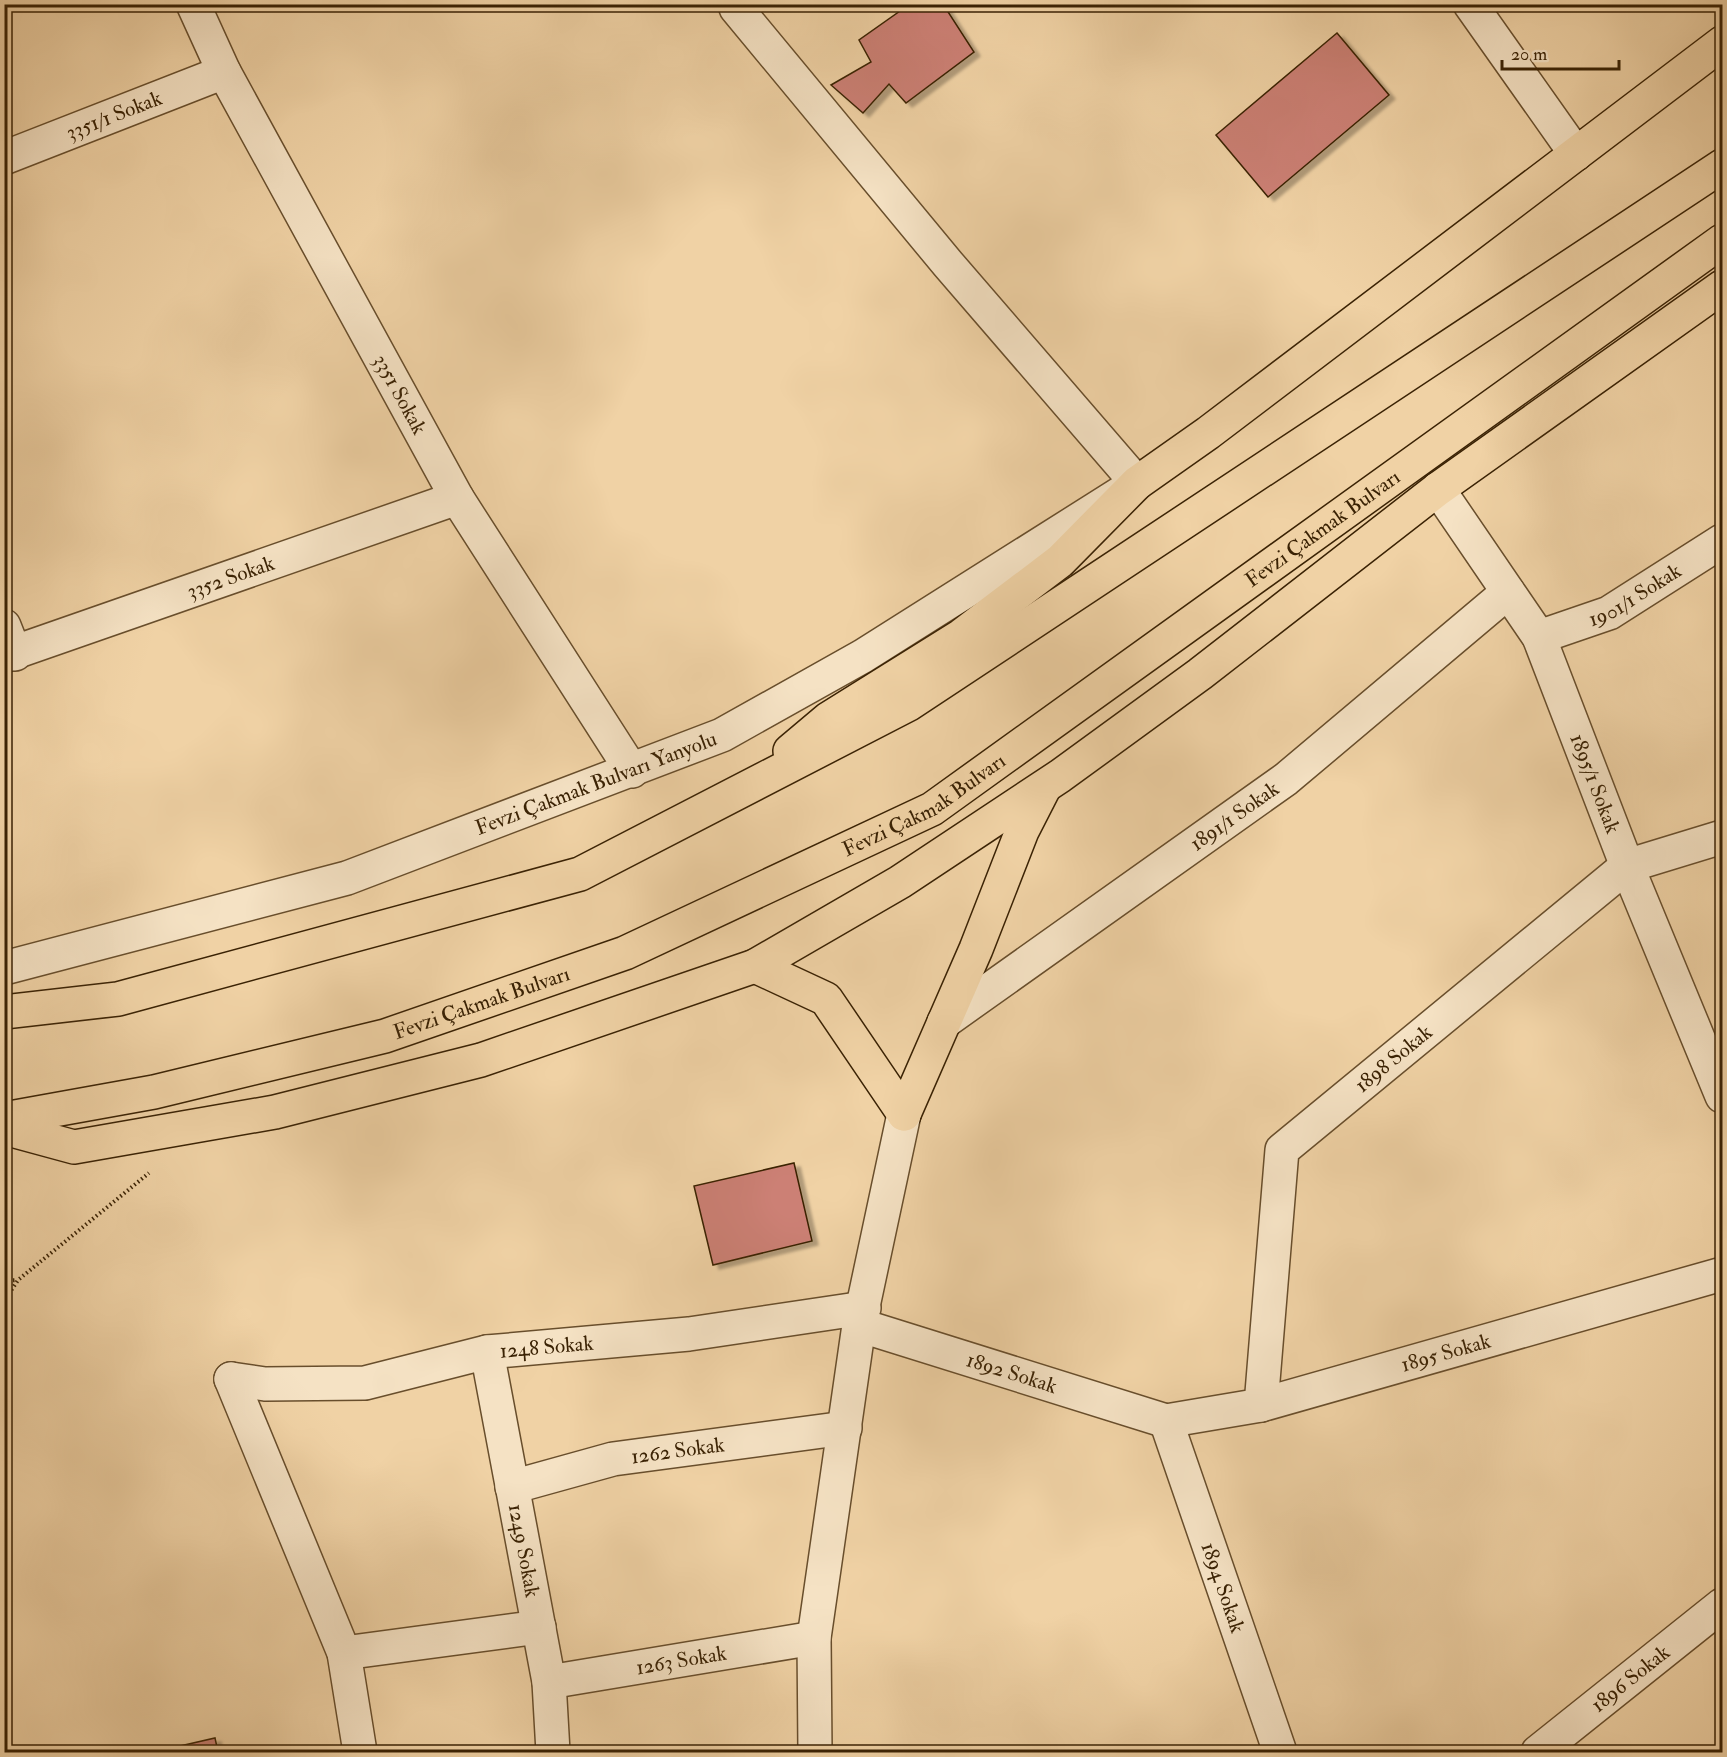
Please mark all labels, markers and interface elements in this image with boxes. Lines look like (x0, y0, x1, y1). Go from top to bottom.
scale bar (1502, 33, 1619, 71)
text: 20 m (1511, 43, 1547, 66)
street label: 3351/1 Sokak (62, 84, 166, 146)
street label: 3351 Sokak (367, 349, 433, 439)
street label: Fevzi Çakmak Bulvarı (1239, 463, 1406, 593)
street label: 3352 Sokak (183, 549, 278, 605)
street label: 1901/1 Sokak (1585, 557, 1686, 633)
street label: Fevzi Çakmak Bulvarı Yanyolu (471, 725, 721, 841)
street label: 1895/1 Sokak (1564, 730, 1627, 837)
street label: Fevzi Çakmak Bulvarı (838, 747, 1011, 863)
street label: 1891/1 Sokak (1184, 775, 1284, 857)
street label: Fevzi Çakmak Bulvarı (389, 960, 574, 1046)
street label: 1898 Sokak (1349, 1019, 1438, 1098)
street label: 1895 Sokak (1398, 1327, 1494, 1378)
street label: 1248 Sokak (498, 1329, 595, 1364)
street label: 1892 Sokak (963, 1346, 1060, 1400)
street label: 1262 Sokak (629, 1431, 726, 1470)
street label: 1249 Sokak (502, 1501, 546, 1600)
street label: 1894 Sokak (1195, 1538, 1251, 1636)
street label: 1263 Sokak (634, 1639, 729, 1681)
street label: 1896 Sokak (1585, 1639, 1675, 1718)

